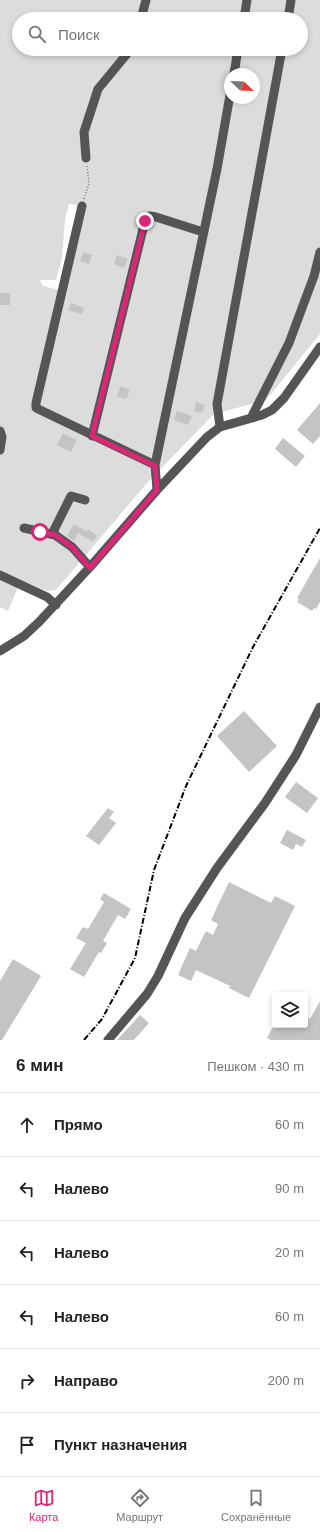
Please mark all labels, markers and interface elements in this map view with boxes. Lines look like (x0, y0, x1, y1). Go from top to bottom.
search box (12, 12, 308, 56)
icon: search (26, 23, 48, 45)
text: Поиск (58, 26, 100, 43)
north arrow (224, 68, 260, 104)
route end (136, 212, 154, 230)
route start (31, 523, 49, 541)
map controls (272, 992, 308, 1028)
button: layers (272, 992, 308, 1028)
text: 6 мин (16, 1056, 63, 1075)
text: Пешком · 430 m (207, 1059, 304, 1074)
icon: ahead (16, 1114, 38, 1136)
text: Прямо (54, 1116, 103, 1133)
text: 60 m (275, 1117, 304, 1132)
icon: left (16, 1178, 38, 1200)
text: Налево (54, 1180, 109, 1197)
text: 90 m (275, 1181, 304, 1196)
icon: left (16, 1242, 38, 1264)
text: Налево (54, 1244, 109, 1261)
text: 20 m (275, 1245, 304, 1260)
icon: left (16, 1306, 38, 1328)
text: Налево (54, 1308, 109, 1325)
text: 60 m (275, 1309, 304, 1324)
icon: right (16, 1370, 38, 1392)
text: Направо (54, 1372, 118, 1389)
text: 200 m (268, 1373, 304, 1388)
icon: arrive (16, 1434, 38, 1456)
text: Пункт назначения (54, 1436, 187, 1453)
tab: Карта (29, 1487, 58, 1523)
tab: Маршрут (116, 1487, 163, 1523)
tab: Сохранённые (221, 1487, 291, 1523)

